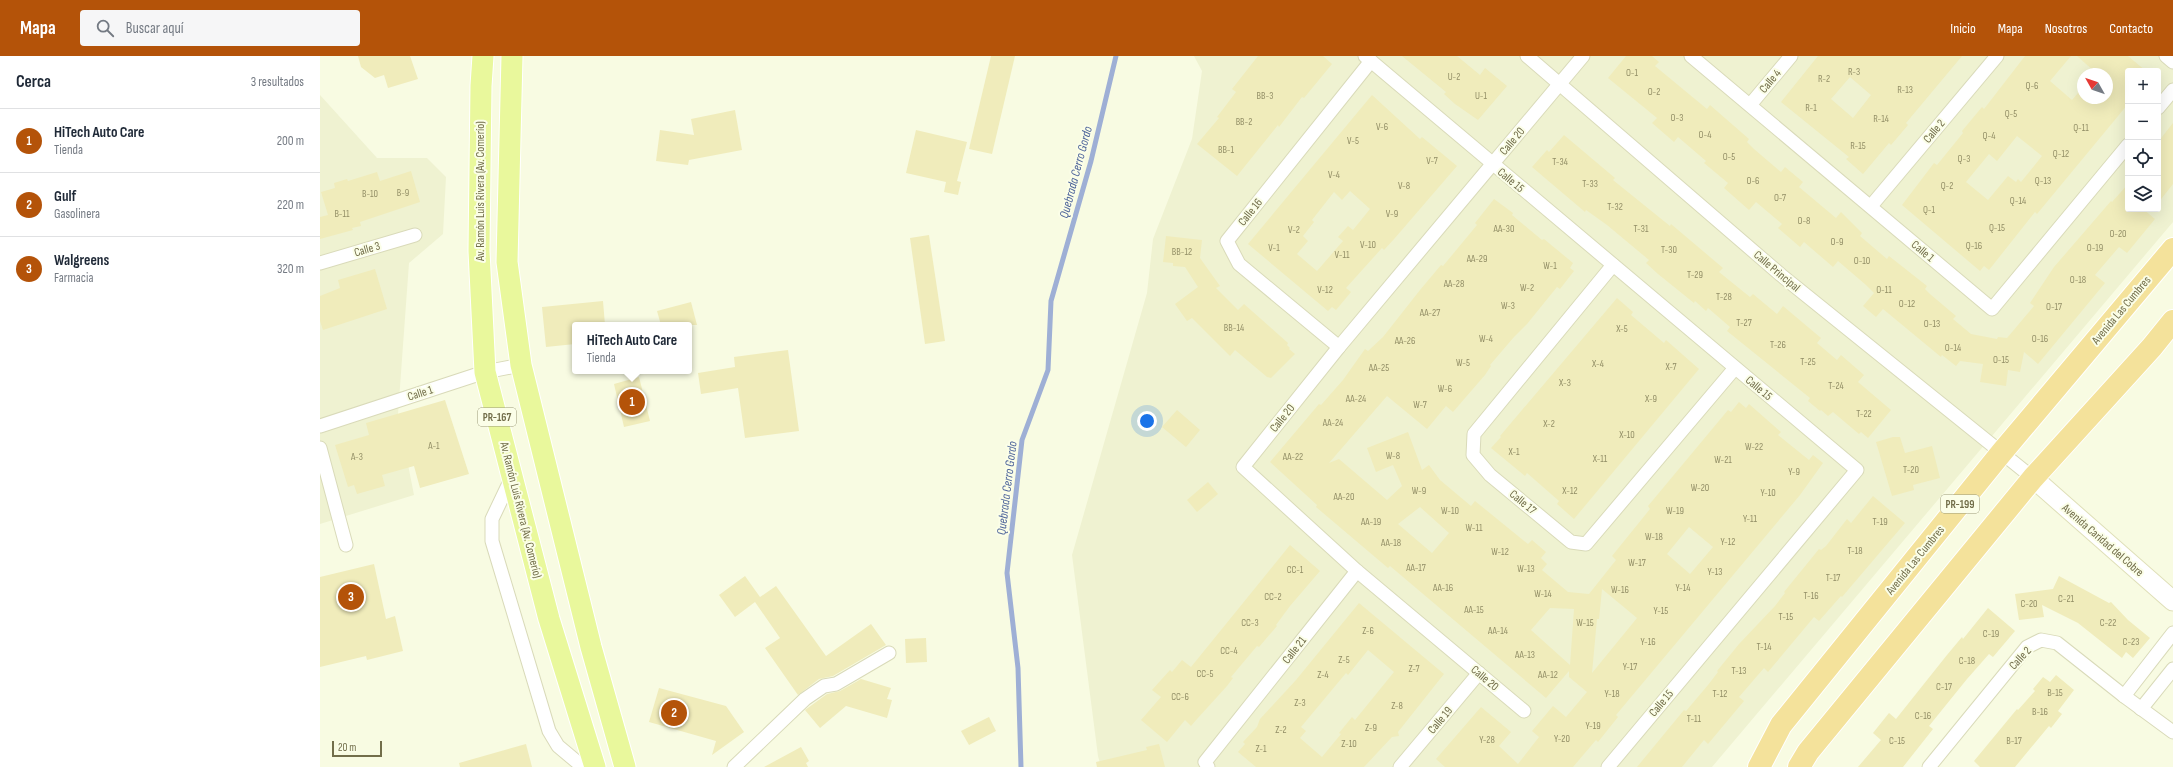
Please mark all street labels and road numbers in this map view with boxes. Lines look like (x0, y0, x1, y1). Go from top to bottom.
street label: Calle 4 (1756, 66, 1785, 96)
street label: Calle 2 (1920, 116, 1949, 146)
street label: Av. Ramón Luis Rivera (Av. Comerío) (473, 121, 488, 262)
street label: Calle 20 (1496, 124, 1528, 158)
street label: Calle 15 (1494, 165, 1527, 196)
street label: Calle 16 (1235, 196, 1266, 229)
street label: Calle 1 (1908, 237, 1938, 266)
street label: Calle 3 (352, 239, 382, 260)
street label: Calle Principal (1750, 248, 1803, 295)
street label: Avenida Las Cumbres (2088, 273, 2154, 348)
street label: Calle 15 (1742, 373, 1775, 404)
street label: Calle 1 (406, 382, 435, 405)
street label: Calle 20 (1267, 401, 1298, 435)
road number: PR-167 (478, 408, 516, 426)
street label: Av. Ramón Luis Rivera (Av. Comerío) (496, 439, 545, 580)
street label: Calle 17 (1506, 487, 1539, 518)
road number: PR-199 (1941, 495, 1979, 513)
street label: Avenida Caridad del Cobre (2058, 500, 2147, 580)
street label: Avenida Las Cumbres (1882, 523, 1948, 599)
street label: Calle 21 (1279, 633, 1310, 667)
street label: Calle 2 (2006, 644, 2035, 673)
street label: Calle 20 (1468, 662, 1502, 694)
street label: Calle 15 (1646, 687, 1677, 720)
street label: Calle 19 (1425, 704, 1456, 737)

